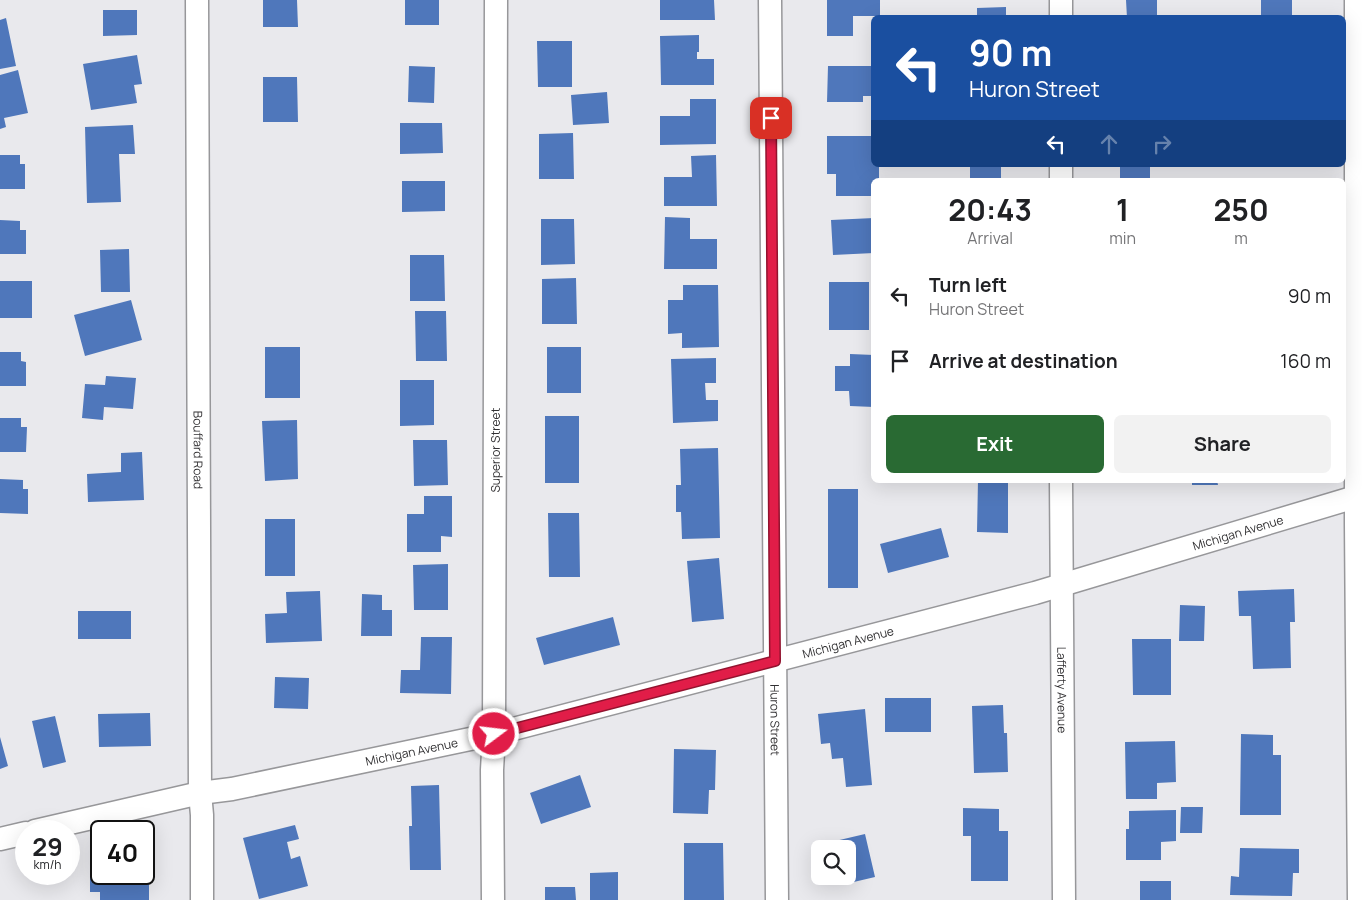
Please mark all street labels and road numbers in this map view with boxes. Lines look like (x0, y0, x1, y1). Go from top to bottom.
street label: Superior Street (486, 407, 503, 493)
street label: Bouffard Road (190, 411, 207, 489)
street label: Michigan Avenue (1190, 511, 1285, 554)
street label: Michigan Avenue (800, 622, 896, 662)
street label: Lafferty Avenue (1054, 647, 1071, 733)
street label: Huron Street (767, 684, 784, 756)
street label: Michigan Avenue (364, 733, 459, 769)

